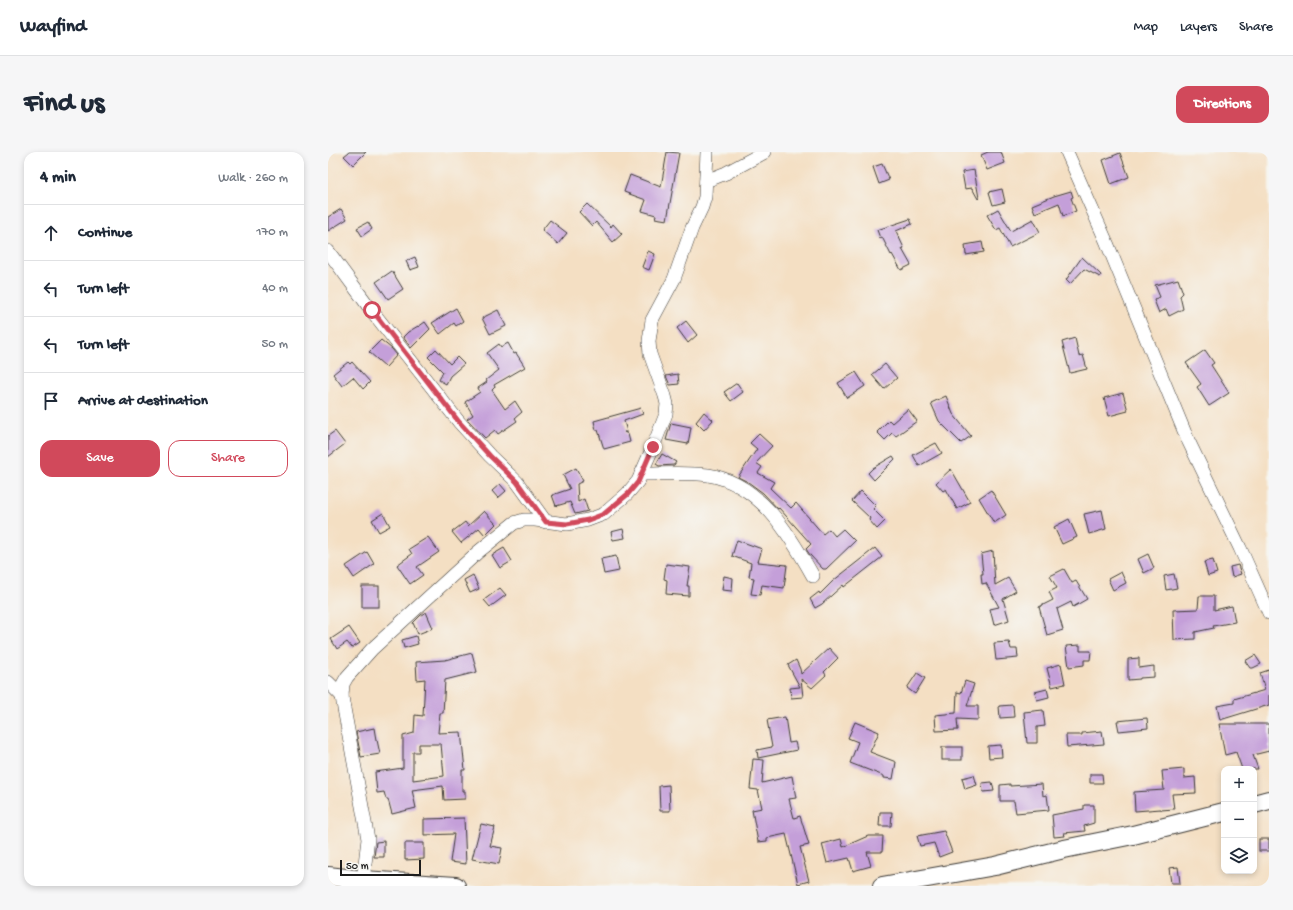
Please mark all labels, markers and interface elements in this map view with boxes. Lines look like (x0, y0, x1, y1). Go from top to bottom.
text: Wayfind (20, 16, 86, 39)
text: Map (1134, 19, 1158, 36)
text: Layers (1180, 19, 1217, 36)
text: Share (1239, 19, 1273, 36)
button: Directions (1176, 86, 1269, 123)
text: Find us (24, 88, 104, 121)
text: 4 min (40, 168, 76, 188)
text: Walk · 260 m (218, 171, 288, 186)
icon: ahead (40, 222, 62, 244)
text: Continue (78, 224, 132, 242)
text: 170 m (256, 225, 288, 240)
icon: left (40, 278, 62, 300)
text: Turn left (78, 280, 129, 298)
text: 40 m (262, 281, 288, 296)
route start (363, 301, 381, 319)
icon: left (40, 334, 62, 356)
text: Turn left (78, 336, 129, 354)
text: 50 m (261, 337, 288, 352)
icon: arrive (40, 390, 62, 412)
text: Arrive at destination (78, 392, 208, 410)
route end (644, 438, 662, 456)
button: Save (40, 440, 160, 477)
button: Share (168, 440, 288, 477)
map controls (1221, 766, 1257, 874)
button: + (1221, 766, 1257, 802)
button: − (1221, 802, 1257, 838)
button: layers (1221, 838, 1257, 874)
scale bar (340, 858, 421, 877)
text: 50 m (346, 861, 368, 873)

